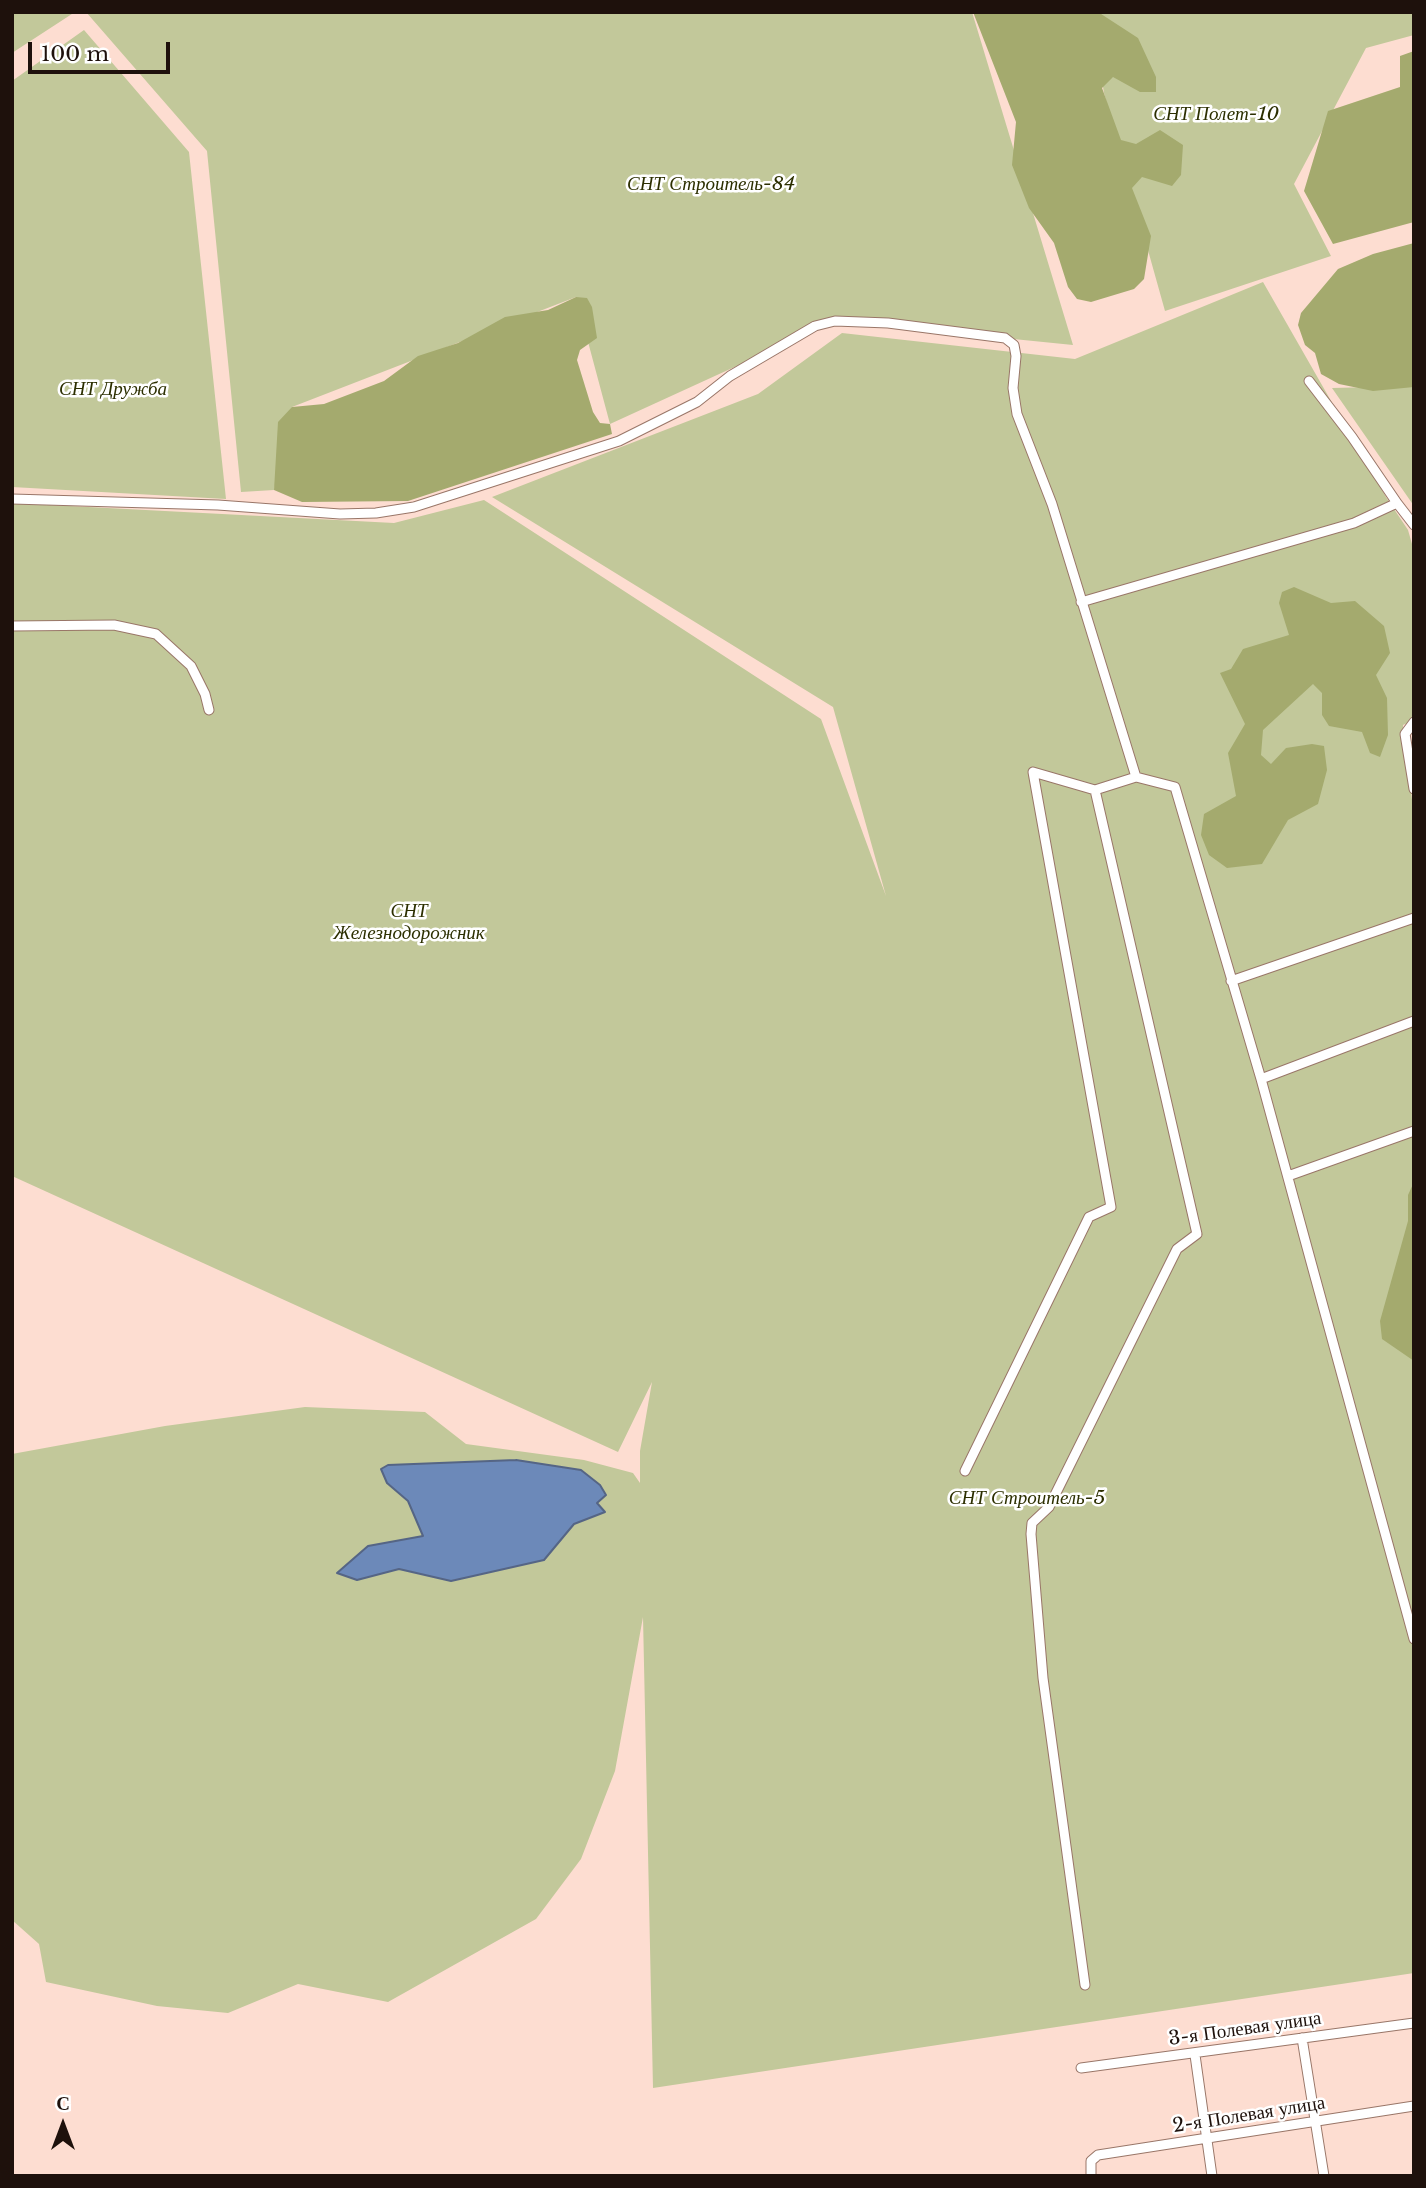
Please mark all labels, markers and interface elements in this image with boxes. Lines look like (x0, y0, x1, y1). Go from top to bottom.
scale bar (32, 28, 173, 72)
text: 100 m (41, 41, 109, 67)
park label: СНТ Полет-10 (1153, 104, 1279, 126)
park label: СНТ Строитель-84 (627, 174, 795, 196)
park label: СНТ Дружба (59, 379, 167, 401)
park label: СНТ Железнодорожник (333, 901, 485, 945)
park label: СНТ Строитель-5 (949, 1488, 1105, 1510)
street label: 3-я Полевая улица (1167, 2007, 1323, 2051)
north arrow (28, 2090, 98, 2160)
text: С (56, 2092, 70, 2115)
street label: 2-я Полевая улица (1171, 2092, 1327, 2138)

